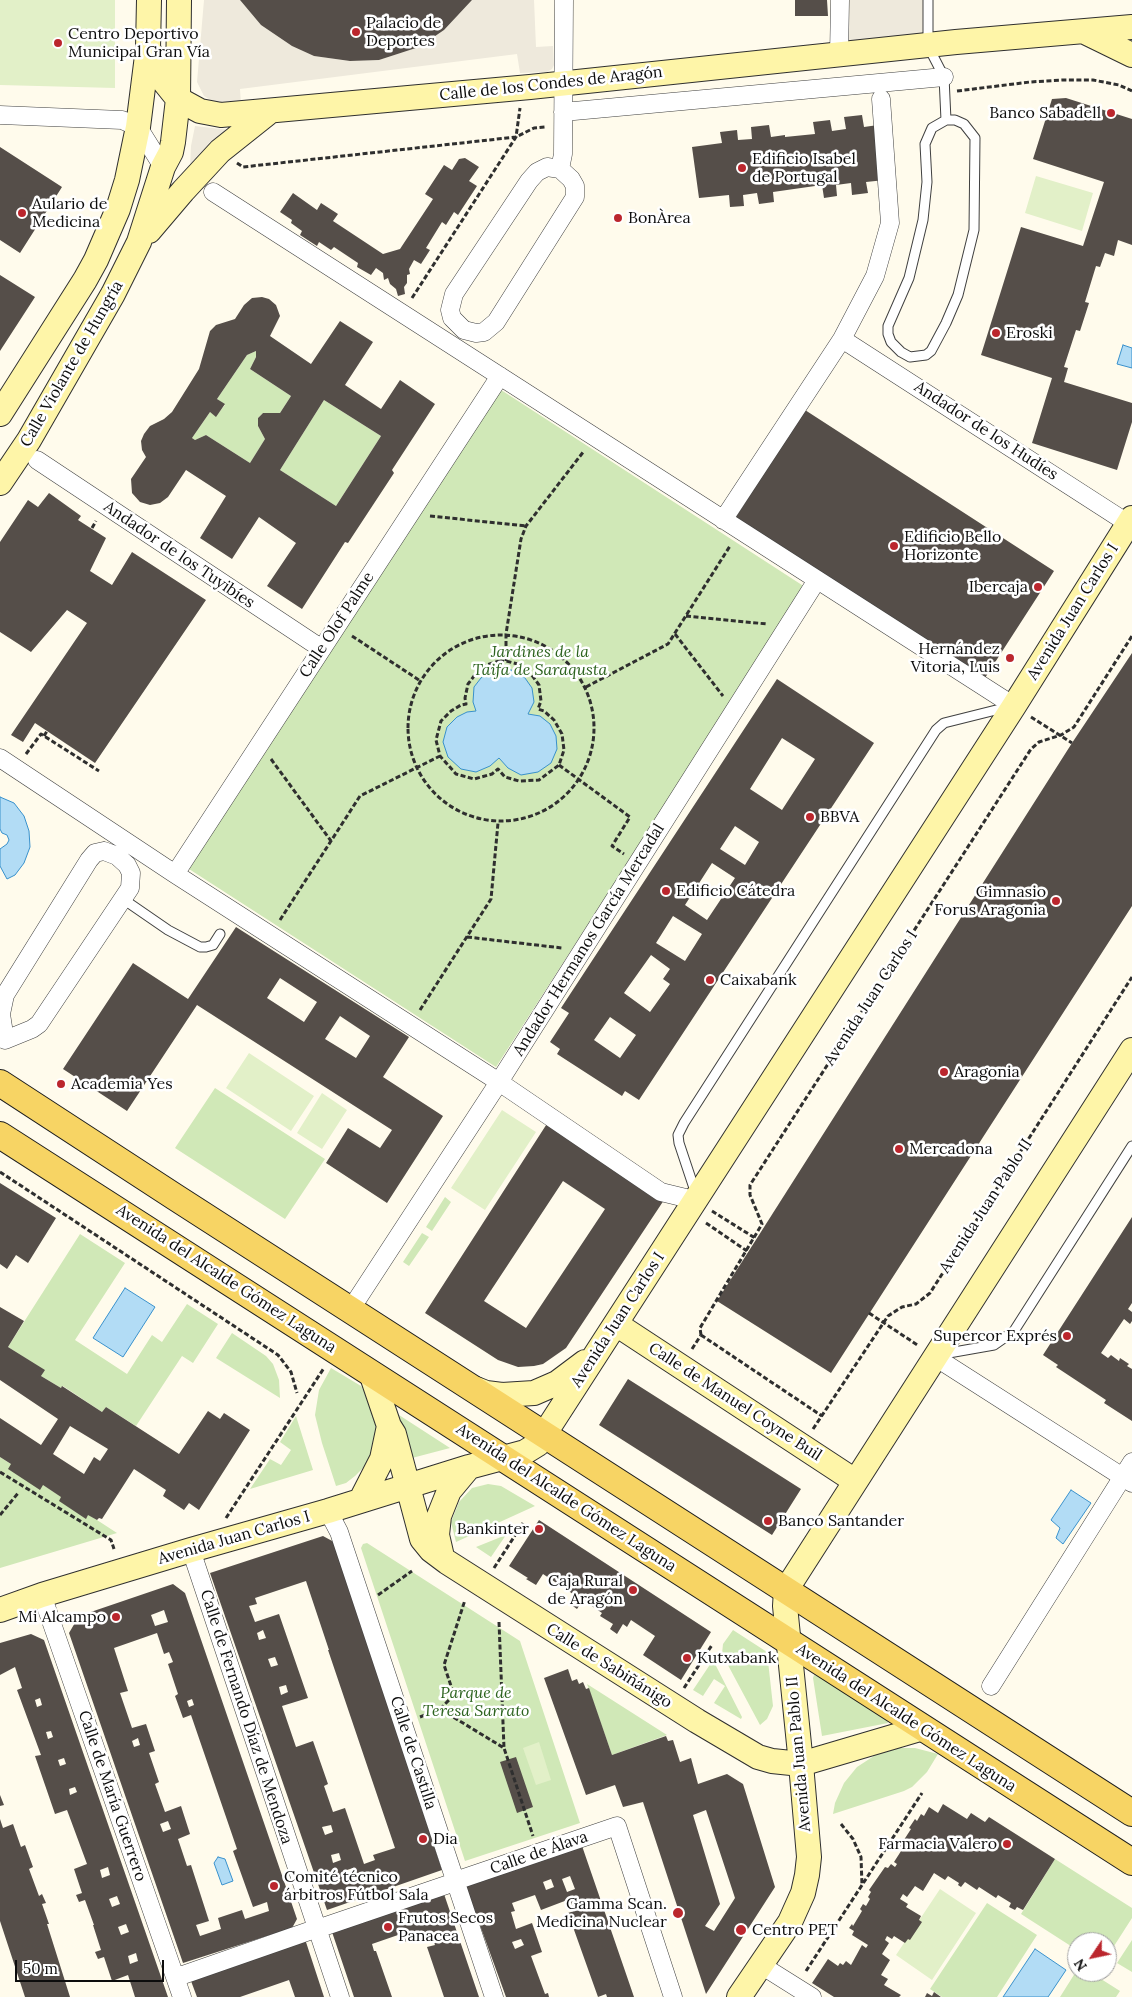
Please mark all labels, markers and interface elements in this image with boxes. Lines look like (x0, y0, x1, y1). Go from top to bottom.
place label: Palacio de Deportes (366, 13, 441, 51)
place label: Centro Deportivo Municipal Gran Vía (68, 24, 210, 62)
marker: Palacio de Deportes (350, 26, 362, 38)
marker: Centro Deportivo Municipal Gran Vía (52, 37, 64, 49)
street label: Calle de los Condes de Aragón (438, 63, 664, 105)
place label: Banco Sabadell (989, 103, 1101, 123)
marker: Banco Sabadell (1105, 107, 1117, 119)
place label: Edificio Isabel de Portugal (752, 149, 856, 187)
marker: Edificio Isabel de Portugal (736, 162, 748, 174)
place label: Aulario de Medicina (32, 194, 107, 232)
marker: Aulario de Medicina (16, 207, 28, 219)
place label: BonÀrea (628, 208, 691, 228)
marker: BonÀrea (612, 212, 624, 224)
street label: Calle Violante de Hungría (16, 277, 128, 451)
place label: Eroski (1006, 323, 1053, 343)
marker: Eroski (990, 327, 1002, 339)
street label: Andador de los Hudíes (911, 377, 1061, 485)
street label: Andador de los Tuyibíes (100, 497, 258, 613)
place label: Edificio Bello Horizonte (904, 527, 1001, 565)
marker: Edificio Bello Horizonte (888, 540, 900, 552)
street label: Avenida Juan Carlos I (1023, 540, 1123, 684)
street label: Calle Olof Palme (296, 569, 378, 681)
place label: Ibercaja (969, 577, 1028, 597)
marker: Ibercaja (1032, 581, 1044, 593)
place label: Hernández Vitoria, Luis (911, 639, 1000, 677)
park label: Jardines de la Taifa de Saraqusta (473, 642, 607, 680)
marker: Hernández Vitoria, Luis (1004, 652, 1016, 664)
place label: BBVA (820, 807, 859, 827)
marker: BBVA (804, 811, 816, 823)
street label: Andador Hermanos García Mercadal (509, 820, 669, 1060)
place label: Edificio Cátedra (676, 881, 795, 901)
place label: Gimnasio Forus Aragonia (934, 882, 1046, 920)
marker: Edificio Cátedra (660, 885, 672, 897)
marker: Gimnasio Forus Aragonia (1050, 895, 1062, 907)
street label: Avenida Juan Carlos I (820, 927, 922, 1069)
place label: Caixabank (720, 970, 797, 990)
marker: Caixabank (704, 974, 716, 986)
place label: Aragonia (954, 1062, 1020, 1082)
marker: Aragonia (938, 1066, 950, 1078)
place label: Academia Yes (71, 1074, 173, 1094)
marker: Academia Yes (55, 1078, 67, 1090)
street label: Avenida Juan Pablo II (935, 1135, 1037, 1277)
place label: Mercadona (909, 1139, 993, 1159)
marker: Mercadona (893, 1143, 905, 1155)
street label: Avenida del Alcalde Gómez Laguna (112, 1201, 340, 1357)
street label: Avenida Juan Carlos I (567, 1249, 669, 1391)
place label: Supercor Exprés (934, 1326, 1057, 1346)
marker: Supercor Exprés (1061, 1330, 1073, 1342)
street label: Calle de Manuel Coyne Buil (645, 1339, 825, 1465)
street label: Avenida del Alcalde Gómez Laguna (452, 1420, 680, 1576)
street label: Avenida Juan Carlos I (156, 1507, 312, 1569)
place label: Banco Santander (778, 1511, 904, 1531)
marker: Banco Santander (762, 1515, 774, 1527)
place label: Bankinter (457, 1519, 529, 1539)
marker: Bankinter (533, 1523, 545, 1535)
place label: Caja Rural de Aragón (548, 1571, 623, 1609)
marker: Caja Rural de Aragón (627, 1584, 639, 1596)
street label: Calle de Fernando Díaz de Mendoza (196, 1587, 296, 1847)
place label: Mi Alcampo (18, 1607, 106, 1627)
marker: Mi Alcampo (110, 1611, 122, 1623)
street label: Calle de Sabiñánigo (542, 1619, 676, 1713)
street label: Avenida del Alcalde Gómez Laguna (792, 1640, 1020, 1796)
place label: Kutxabank (697, 1648, 776, 1668)
marker: Kutxabank (681, 1652, 693, 1664)
street label: Avenida Juan Pablo II (783, 1675, 815, 1833)
park label: Parque de Teresa Sarrato (423, 1683, 529, 1721)
street label: Calle de Castilla (386, 1694, 440, 1812)
street label: Calle de María Guerrero (74, 1708, 150, 1884)
street label: Calle de Álava (488, 1827, 590, 1879)
place label: Dia (433, 1829, 458, 1849)
marker: Dia (417, 1833, 429, 1845)
place label: Farmacia Valero (878, 1834, 997, 1854)
marker: Farmacia Valero (1001, 1838, 1013, 1850)
place label: Comité técnico árbitros Fútbol Sala (284, 1867, 429, 1905)
marker: Comité técnico árbitros Fútbol Sala (268, 1880, 280, 1892)
place label: Gamma Scan. Medicina Nuclear (536, 1894, 667, 1932)
marker: Gamma Scan. Medicina Nuclear (671, 1906, 685, 1920)
place label: Frutos Secos Panacea (398, 1908, 493, 1946)
place label: Centro PET (752, 1920, 838, 1940)
marker: Frutos Secos Panacea (382, 1921, 394, 1933)
marker: Centro PET (734, 1923, 748, 1937)
north arrow (1067, 1932, 1117, 1982)
scale bar (18, 1950, 166, 1982)
text: N (1070, 1955, 1091, 1974)
text: 50 m (23, 1959, 58, 1978)

